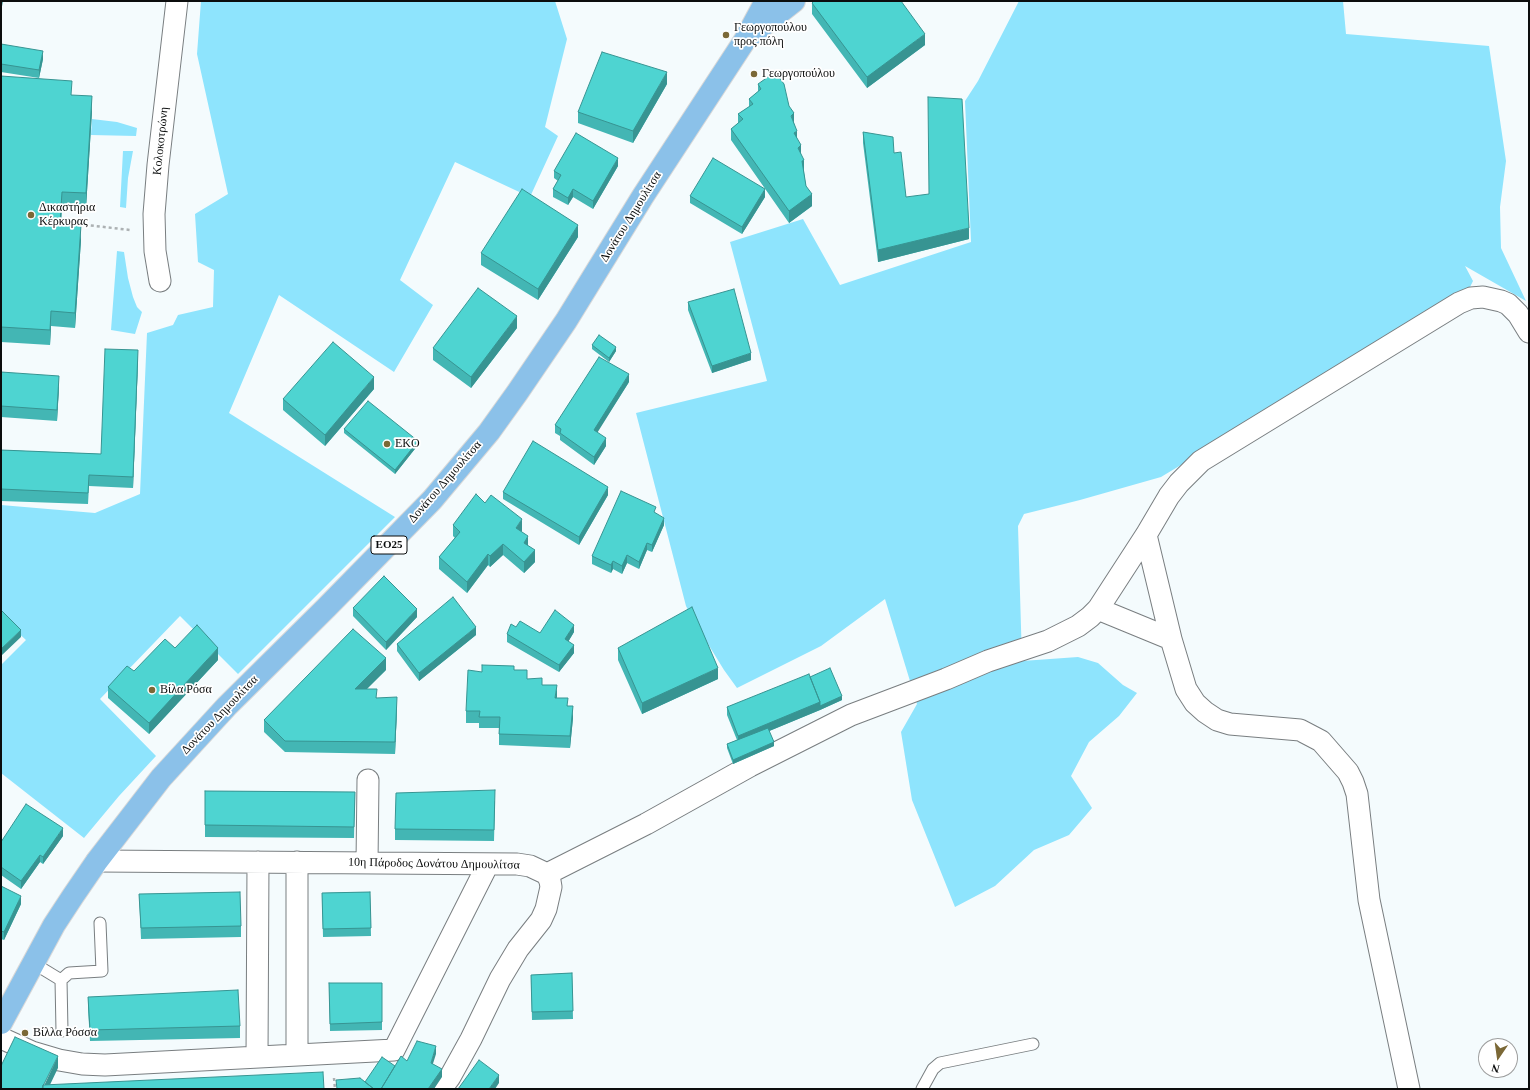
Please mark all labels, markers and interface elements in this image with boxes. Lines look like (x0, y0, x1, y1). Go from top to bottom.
place label: Γεωργοπούλου προς πόλη (734, 21, 807, 49)
marker: Γεωργοπούλου προς πόλη (721, 30, 731, 40)
place label: Γεωργοπούλου (762, 67, 835, 81)
marker: Γεωργοπούλου (749, 69, 759, 79)
street label: Κολοκοτρώνη (150, 106, 172, 176)
street label: Δονάτου Δημουλίτσα (597, 169, 665, 265)
place label: Δικαστήρια Κέρκυρας (39, 201, 95, 229)
marker: Δικαστήρια Κέρκυρας (26, 210, 36, 220)
place label: EKO (395, 437, 420, 451)
street label: Δονάτου Δημουλίτσα (405, 438, 485, 526)
marker: EKO (382, 439, 392, 449)
road number: ΕΟ25 (371, 536, 407, 554)
street label: Δονάτου Δημουλίτσα (179, 673, 261, 757)
place label: Βίλα Ρόσα (160, 683, 212, 697)
marker: Βίλα Ρόσα (147, 685, 157, 695)
street label: 10η Πάροδος Δονάτου Δημουλίτσα (348, 855, 520, 873)
place label: Βίλλα Ρόσσα (33, 1026, 97, 1040)
marker: Βίλλα Ρόσσα (20, 1028, 30, 1038)
north arrow (1478, 1038, 1518, 1078)
text: N (1490, 1062, 1501, 1075)

